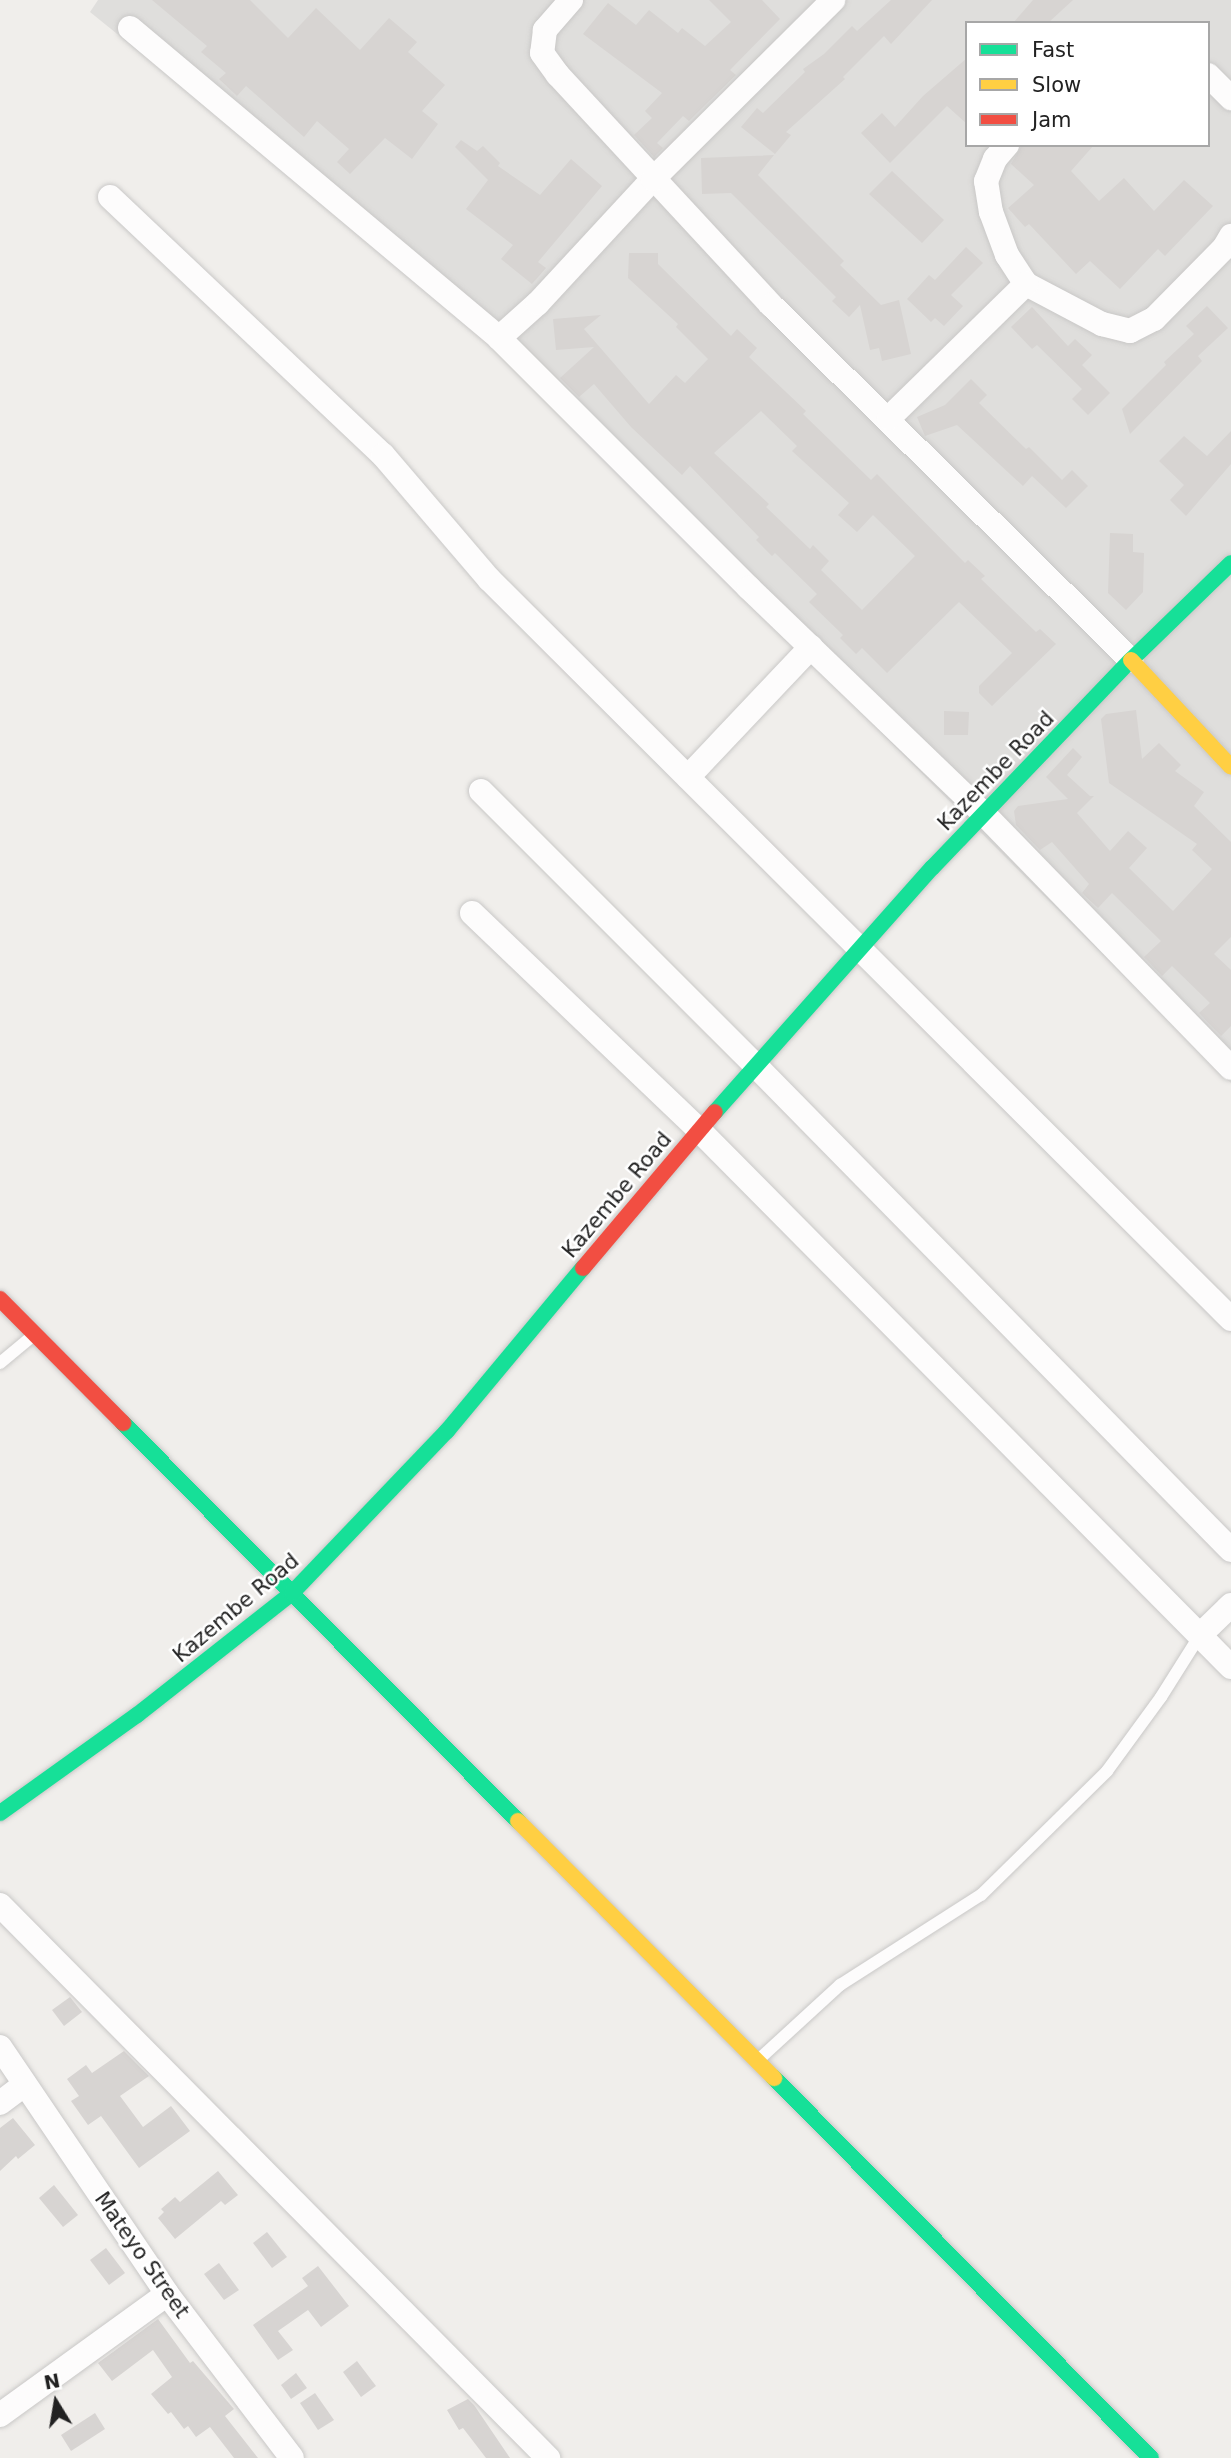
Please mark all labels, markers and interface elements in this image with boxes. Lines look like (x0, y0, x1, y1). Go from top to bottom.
legend (965, 21, 1210, 147)
text: Fast (1032, 38, 1074, 62)
text: Slow (1032, 73, 1081, 97)
text: Jam (1032, 108, 1072, 132)
street label: Kazembe Road (933, 706, 1059, 836)
street label: Kazembe Road (557, 1127, 677, 1263)
street label: Kazembe Road (168, 1548, 304, 1668)
street label: Mateyo Street (89, 2187, 195, 2323)
north arrow (21, 2367, 91, 2437)
text: N (42, 2369, 62, 2394)

